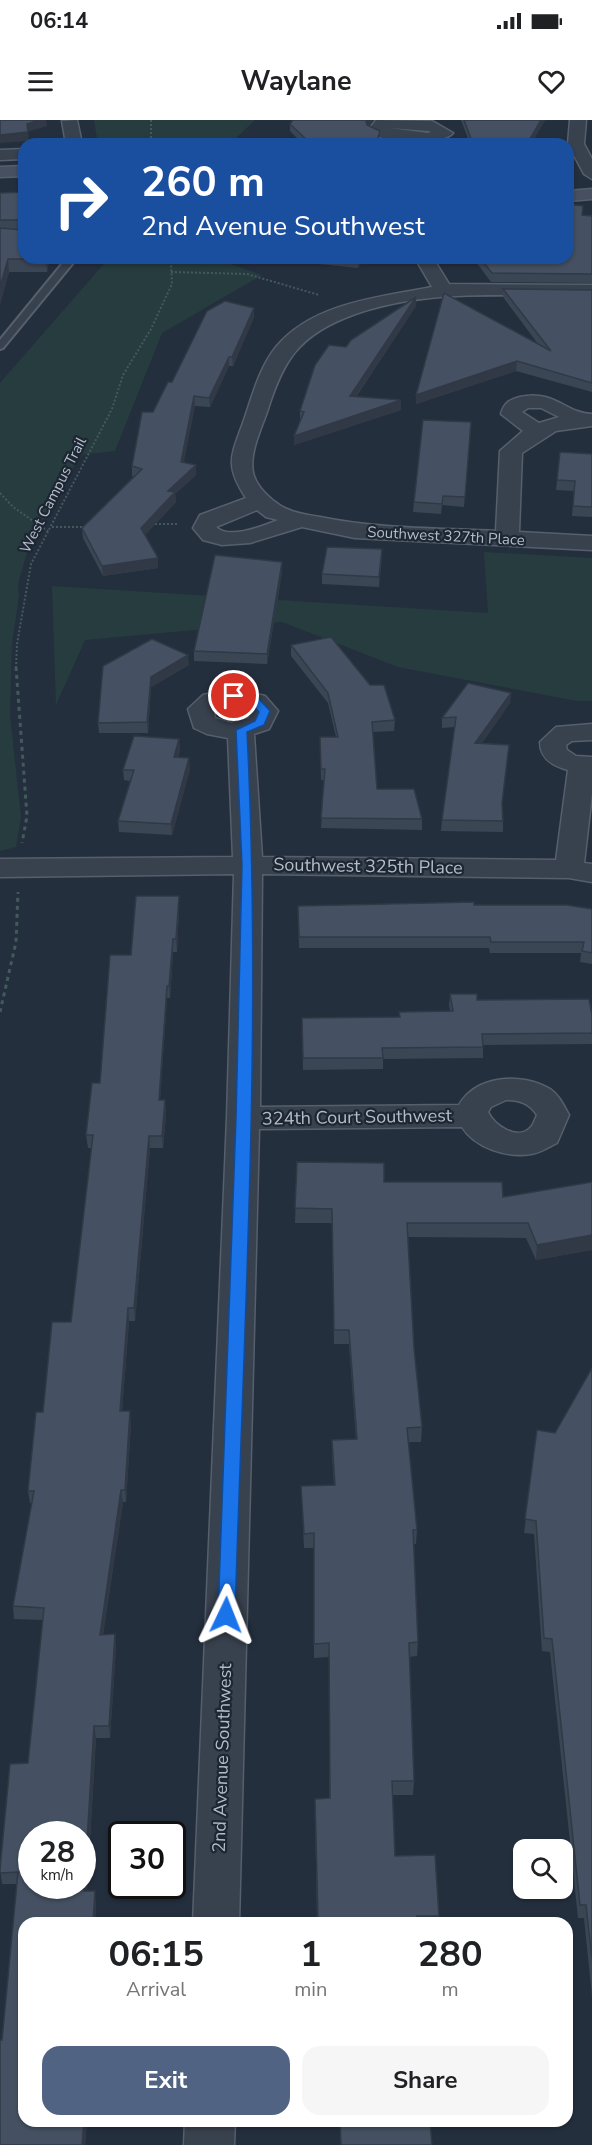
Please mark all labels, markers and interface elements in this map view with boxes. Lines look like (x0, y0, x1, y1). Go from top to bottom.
text: 06:14 (30, 6, 88, 36)
text: Waylane (240, 63, 352, 100)
icon: menu (24, 65, 57, 98)
icon: heart (535, 65, 568, 98)
text: 260 m (141, 154, 265, 211)
icon: right (42, 162, 120, 240)
text: 2nd Avenue Southwest (141, 208, 425, 245)
street label: West Campus Trail (15, 433, 91, 556)
street label: Southwest 327th Place (367, 522, 525, 550)
pin (208, 670, 259, 721)
icon: arrive (217, 679, 250, 712)
street label: Southwest 325th Place (273, 852, 463, 880)
street label: 324th Court Southwest (262, 1103, 453, 1131)
position arrow (194, 1583, 258, 1647)
street label: 2nd Avenue Southwest (207, 1662, 237, 1853)
speed limit sign: 30 (108, 1821, 186, 1899)
text: 28 (39, 1832, 75, 1873)
map controls (513, 1839, 573, 1899)
button: search (513, 1839, 573, 1899)
text: km/h (40, 1865, 74, 1885)
text: 06:15 (108, 1930, 204, 1979)
text: 1 (300, 1930, 322, 1979)
text: 280 (418, 1930, 483, 1979)
text: Arrival (126, 1976, 186, 2003)
text: min (294, 1976, 327, 2003)
text: m (442, 1976, 459, 2003)
button: Exit (42, 2046, 290, 2115)
button: Share (302, 2046, 549, 2115)

